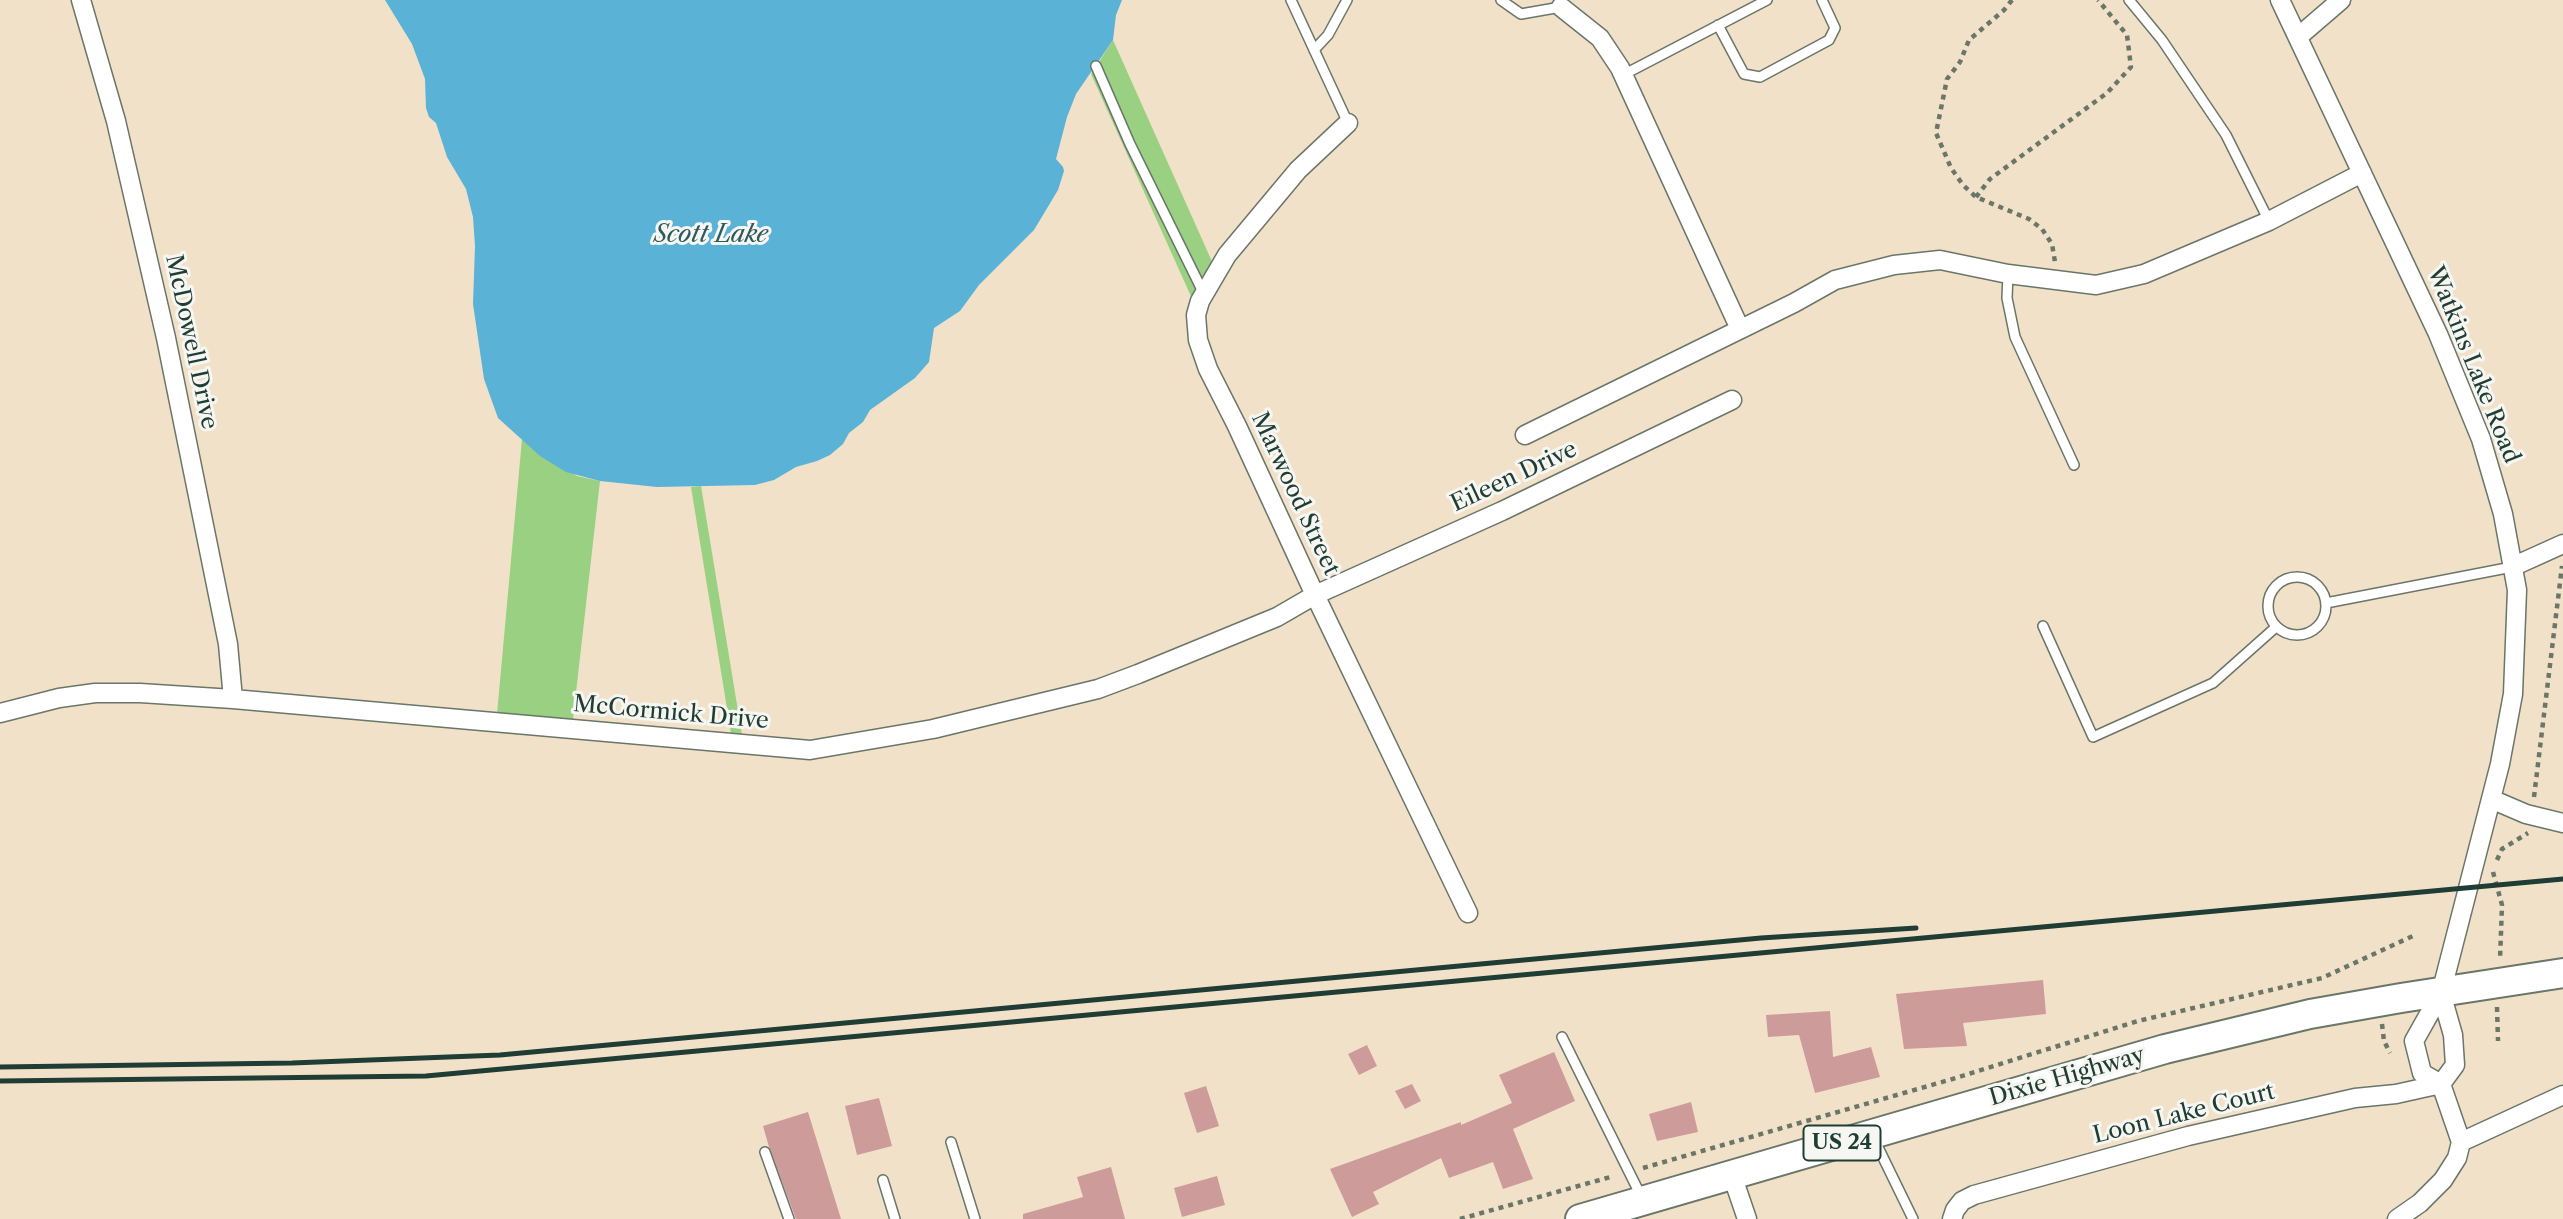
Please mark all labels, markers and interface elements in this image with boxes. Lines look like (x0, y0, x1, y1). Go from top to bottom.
water label: Scott Lake (654, 221, 768, 249)
street label: McDowell Drive (159, 252, 223, 432)
street label: Watkins Lake Road (2421, 263, 2525, 467)
street label: Marwood Street (1245, 408, 1345, 580)
street label: Eileen Drive (1447, 436, 1581, 518)
street label: McCormick Drive (572, 691, 770, 735)
street label: Dixie Highway (1986, 1042, 2148, 1112)
street label: Loon Lake Court (2090, 1078, 2278, 1150)
road number: US 24 (1804, 1126, 1881, 1160)

